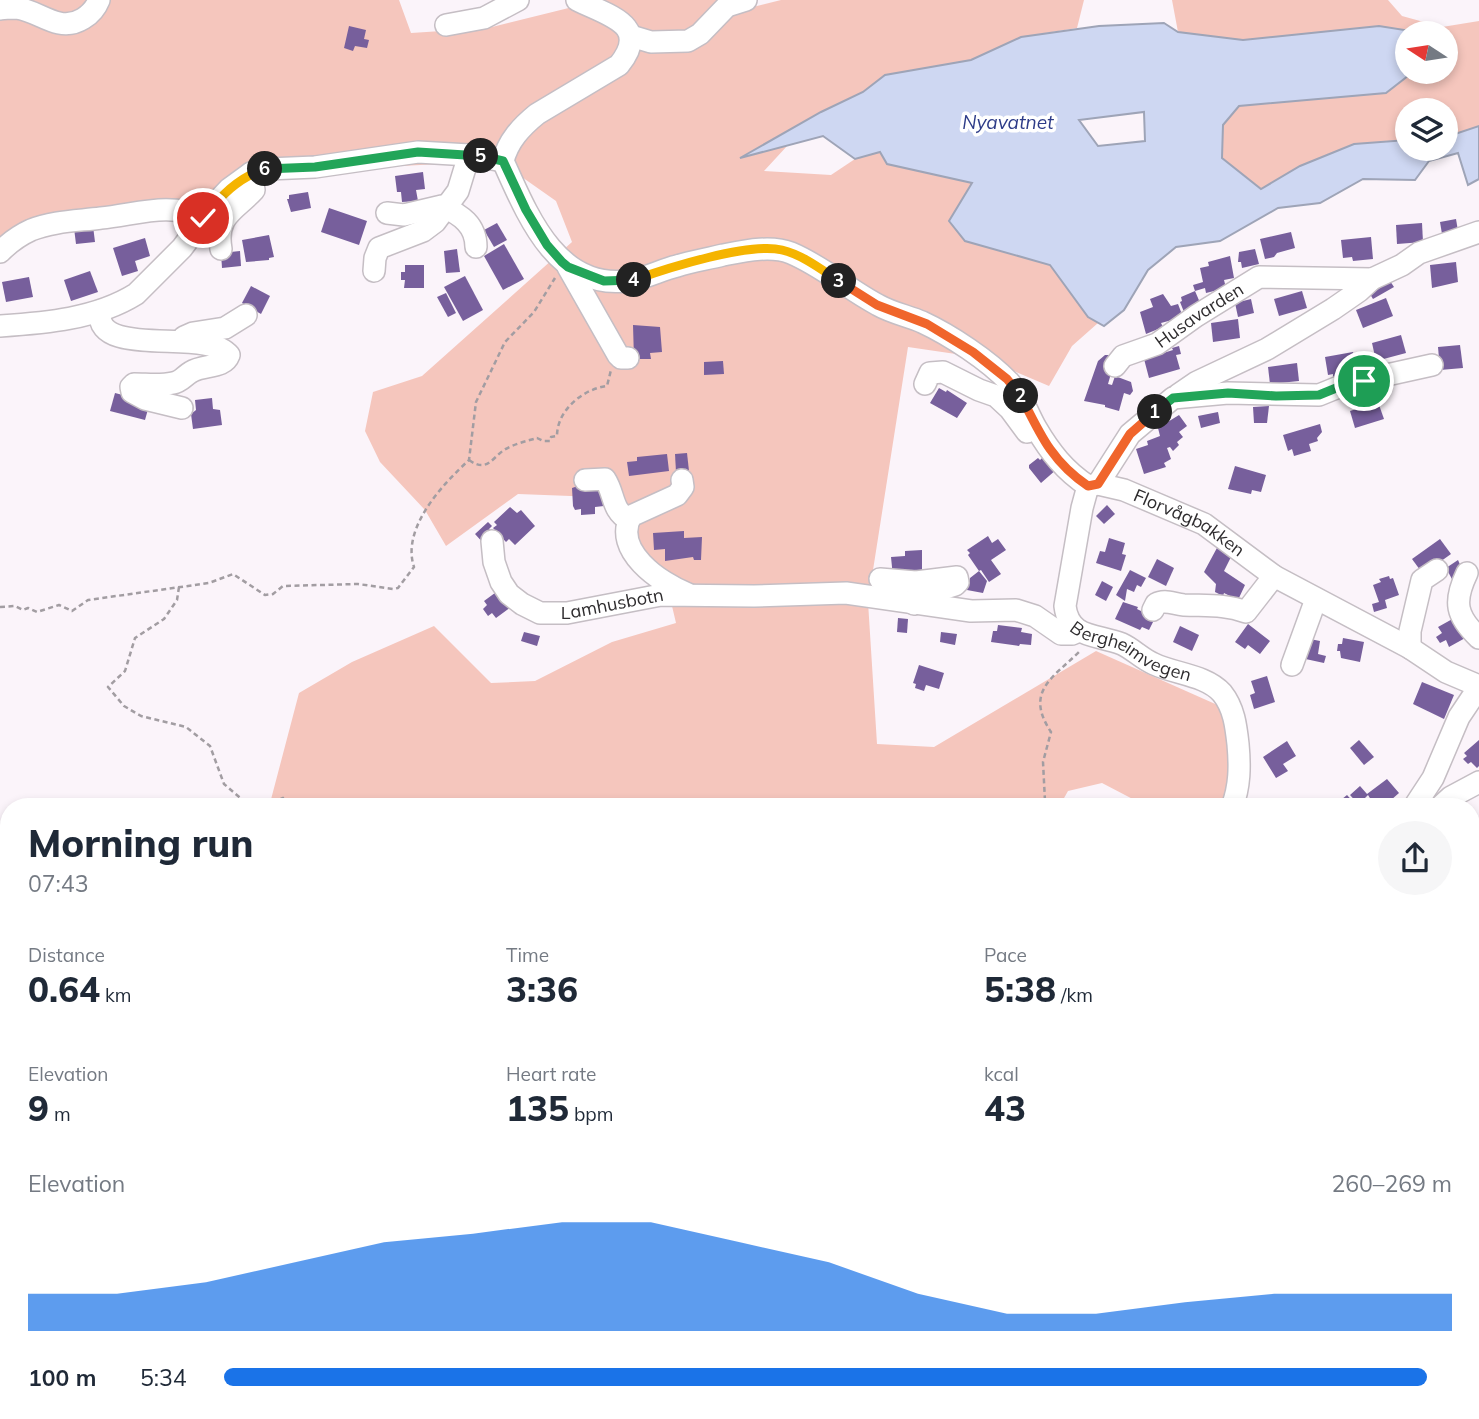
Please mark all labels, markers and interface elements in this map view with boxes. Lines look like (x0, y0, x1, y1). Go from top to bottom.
north arrow (1395, 21, 1458, 84)
map controls (1395, 21, 1458, 161)
button: layers (1395, 98, 1458, 161)
water label: Nyavatnet (962, 110, 1055, 134)
pin: 5 (463, 138, 498, 174)
text: 5 (475, 143, 486, 167)
pin: 6 (247, 152, 282, 186)
text: 6 (259, 156, 270, 180)
pin (173, 188, 233, 248)
icon: check (184, 199, 222, 237)
pin: 4 (616, 262, 652, 298)
pin: 3 (822, 264, 856, 298)
text: 4 (628, 267, 639, 291)
text: 3 (833, 268, 844, 292)
street label: Husavarden (1150, 277, 1248, 353)
pin (1334, 351, 1394, 411)
icon: arrive (1345, 362, 1383, 400)
pin: 2 (1004, 378, 1038, 414)
text: 2 (1015, 383, 1026, 407)
pin: 1 (1138, 394, 1172, 430)
text: 1 (1149, 399, 1160, 423)
street label: Florvågbakken (1130, 483, 1250, 561)
street label: Lamhusbotn (561, 583, 665, 624)
street label: Bergheimvegen (1066, 616, 1194, 686)
text: Morning run (28, 819, 254, 867)
button: share (1378, 821, 1452, 895)
text: 07:43 (28, 869, 88, 898)
text: Distance (28, 943, 105, 967)
text: Time (506, 943, 549, 967)
text: Pace (984, 943, 1027, 967)
text: 0.64 (28, 967, 100, 1011)
text: 3:36 (506, 967, 578, 1011)
text: 5:38 (984, 967, 1056, 1011)
text: km (100, 983, 132, 1007)
text: /km (1056, 983, 1093, 1007)
text: Elevation (28, 1062, 108, 1086)
text: Heart rate (506, 1062, 596, 1086)
text: kcal (984, 1062, 1019, 1086)
text: 9 (28, 1086, 49, 1130)
text: 135 (506, 1086, 569, 1130)
text: 43 (984, 1086, 1026, 1130)
text: m (49, 1102, 71, 1126)
text: bpm (569, 1102, 613, 1126)
text: Elevation (28, 1169, 125, 1198)
text: 260–269 m (1331, 1169, 1452, 1198)
text: 100 m (28, 1363, 96, 1392)
text: 5:34 (140, 1363, 187, 1392)

